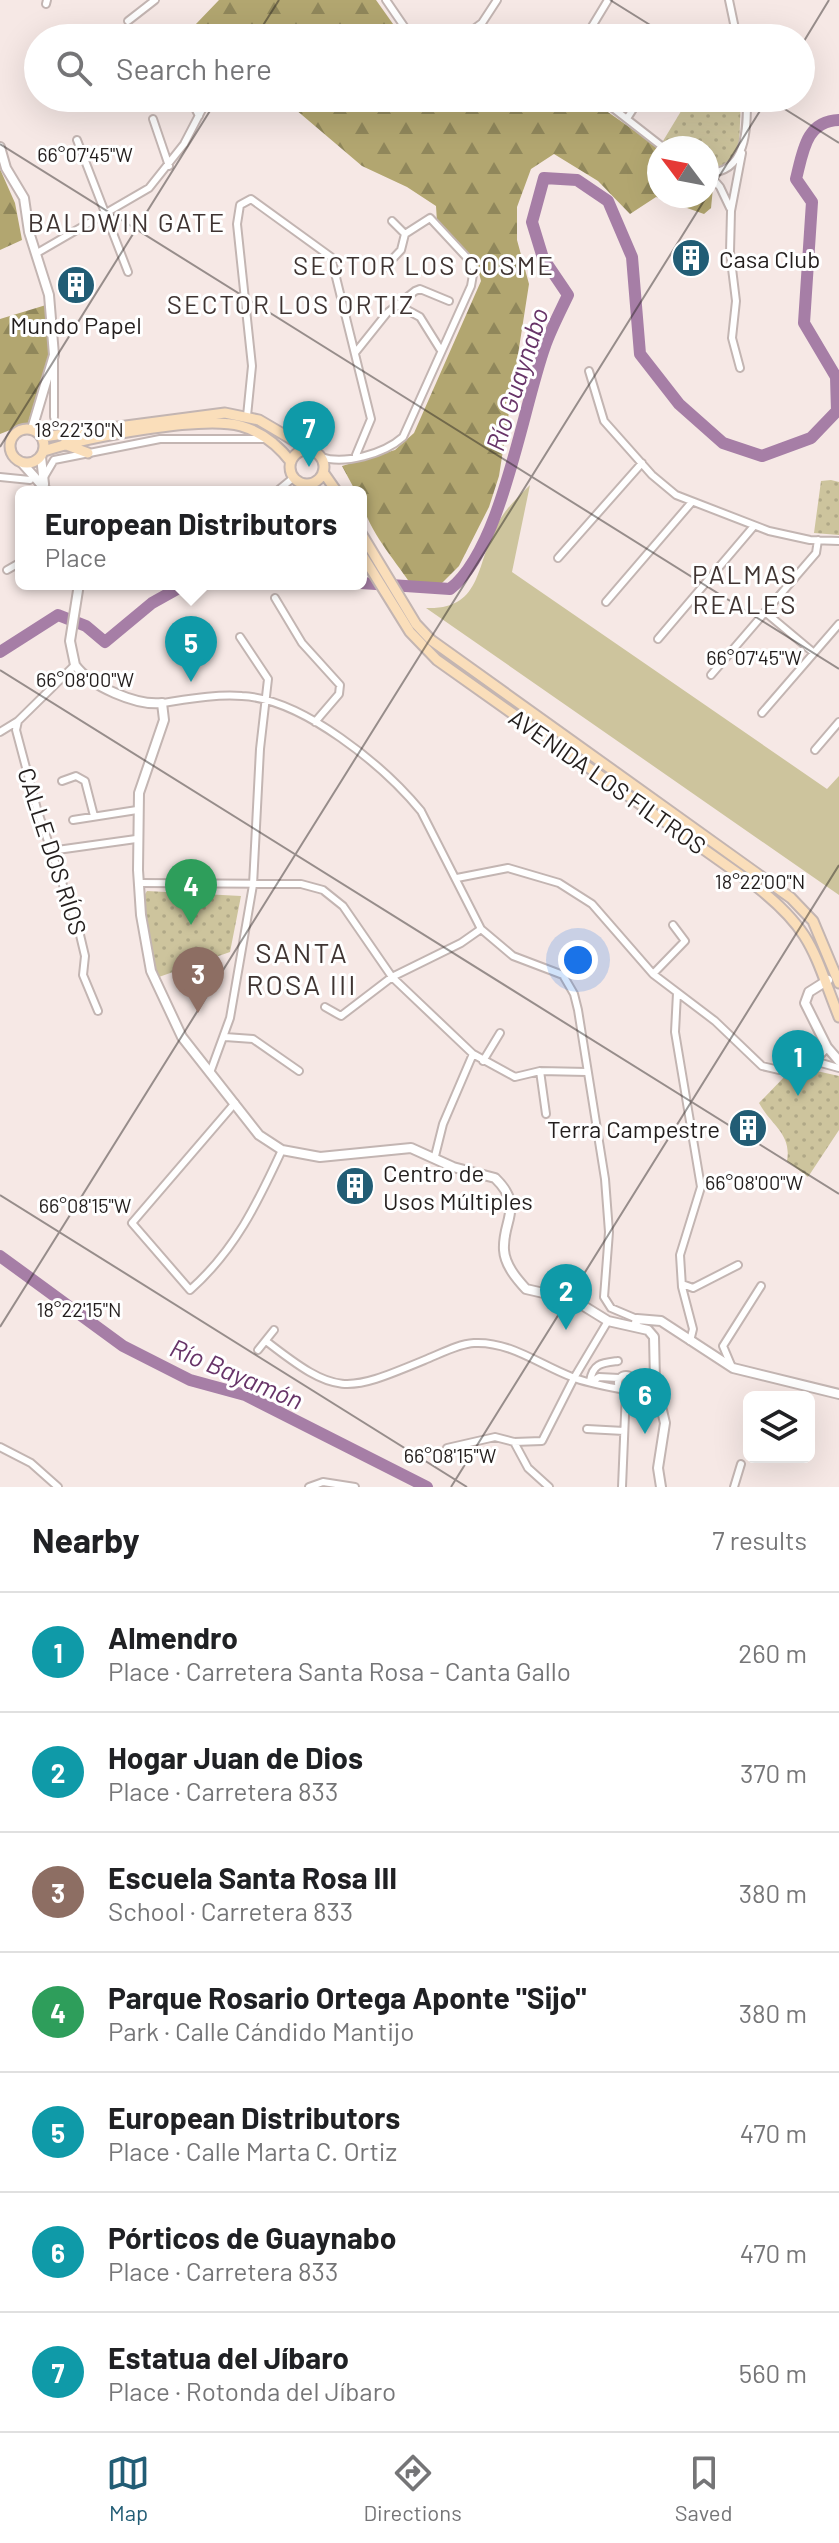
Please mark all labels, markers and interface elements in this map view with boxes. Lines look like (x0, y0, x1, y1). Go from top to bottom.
search box (24, 24, 815, 112)
icon: search (52, 46, 96, 90)
text: Search here (116, 50, 272, 86)
north arrow (647, 136, 719, 208)
text: 66°07'45"W (37, 142, 133, 166)
district label: BALDWIN GATE (28, 206, 226, 237)
building icon: Casa Club (670, 237, 712, 279)
place label: Casa Club (719, 244, 820, 273)
district label: SECTOR LOS COSME (293, 249, 555, 280)
building icon: Mundo Papel (55, 264, 97, 306)
district label: SECTOR LOS ORTIZ (167, 288, 415, 319)
water label: Río Guaynabo (478, 304, 554, 454)
place label: Mundo Papel (10, 310, 142, 339)
pin: 7 (283, 401, 335, 467)
text: 18°22'30"N (34, 417, 124, 441)
popup (15, 486, 367, 590)
text: European Distributors (45, 505, 337, 541)
text: Place (45, 541, 107, 572)
district label: PALMAS REALES (692, 558, 798, 619)
pin: 5 (165, 616, 217, 682)
text: 66°07'45"W (706, 645, 802, 669)
text: 66°08'00"W (36, 667, 134, 691)
street label: AVENIDA LOS FILTROS (504, 702, 712, 860)
street label: CALLE DOS RÍOS (12, 764, 94, 938)
pin: 4 (165, 859, 217, 925)
text: 18°22'00"N (715, 869, 805, 893)
district label: SANTA ROSA III (246, 935, 358, 1001)
your location (558, 940, 598, 980)
pin: 3 (172, 947, 224, 1013)
pin: 1 (772, 1030, 824, 1096)
building icon: Terra Campestre (727, 1107, 769, 1149)
place label: Terra Campestre (547, 1114, 720, 1143)
place label: Centro de Usos Múltiples (383, 1158, 533, 1215)
building icon: Centro de Usos Múltiples (334, 1165, 376, 1207)
text: 66°08'00"W (705, 1170, 803, 1194)
text: 66°08'15"W (39, 1193, 132, 1217)
pin: 2 (540, 1264, 592, 1330)
text: 18°22'15"N (36, 1297, 122, 1321)
water label: Río Bayamón (166, 1331, 308, 1415)
pin: 6 (619, 1368, 671, 1434)
map controls (743, 1391, 815, 1463)
button: layers (743, 1391, 815, 1463)
text: 66°08'15"W (404, 1443, 497, 1467)
text: Nearby (32, 1519, 140, 1560)
text: 7 results (712, 1524, 807, 1555)
text: Almendro (108, 1619, 238, 1655)
text: 1 (53, 1637, 63, 1668)
text: 260 m (738, 1637, 807, 1668)
text: Place · Carretera Santa Rosa - Canta Gallo (108, 1655, 571, 1686)
text: Hogar Juan de Dios (108, 1739, 363, 1775)
text: 2 (51, 1757, 65, 1788)
text: 370 m (740, 1757, 807, 1788)
text: Place · Carretera 833 (108, 1775, 338, 1806)
text: Escuela Santa Rosa III (108, 1859, 397, 1895)
text: 3 (51, 1877, 65, 1908)
text: 380 m (739, 1877, 807, 1908)
text: School · Carretera 833 (108, 1895, 353, 1926)
text: Parque Rosario Ortega Aponte "Sijo" (108, 1979, 586, 2015)
text: 4 (50, 1997, 66, 2028)
text: 380 m (739, 1997, 807, 2028)
text: Park · Calle Cándido Mantijo (108, 2015, 414, 2046)
text: European Distributors (108, 2099, 400, 2135)
text: 5 (51, 2117, 65, 2148)
text: 470 m (740, 2117, 807, 2148)
text: Place · Calle Marta C. Ortiz (108, 2135, 397, 2166)
text: Pórticos de Guaynabo (108, 2219, 396, 2255)
text: 6 (51, 2237, 65, 2268)
text: 470 m (740, 2237, 807, 2268)
text: Place · Carretera 833 (108, 2255, 338, 2286)
text: Estatua del Jíbaro (108, 2339, 349, 2375)
text: 7 (52, 2357, 64, 2388)
text: 560 m (739, 2357, 807, 2388)
text: Place · Rotonda del Jíbaro (108, 2375, 396, 2406)
tab: Map (106, 2451, 150, 2525)
tab: Directions (363, 2451, 462, 2525)
tab: Saved (675, 2451, 732, 2525)

